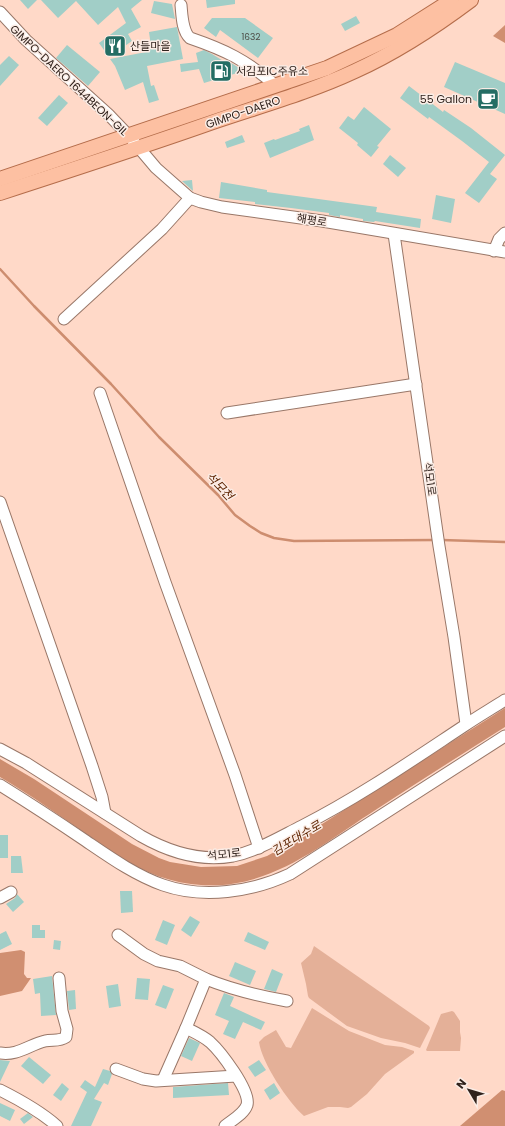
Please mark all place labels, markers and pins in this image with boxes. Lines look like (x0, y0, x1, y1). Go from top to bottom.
restaurant icon: 산들마을 (102, 33, 128, 59)
place label: 산들마을 (130, 38, 170, 54)
fuel station icon: 서김포IC주유소 (208, 58, 234, 84)
place label: 서김포IC주유소 (236, 63, 308, 79)
cafe icon: 55 Gallon (475, 86, 501, 112)
place label: 55 Gallon (420, 91, 472, 107)

